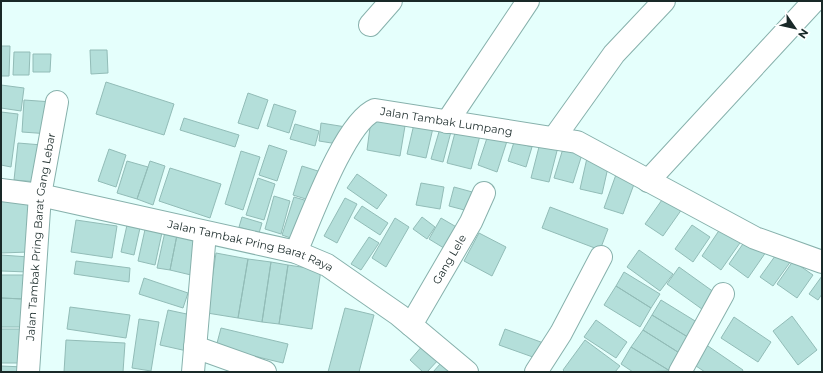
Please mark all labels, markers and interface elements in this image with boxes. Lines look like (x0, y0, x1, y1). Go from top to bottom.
north arrow (775, 8, 815, 48)
text: N (795, 26, 812, 41)
street label: Jalan Tambak Lumpang (378, 104, 514, 139)
street label: Jalan Tambak Pring Barat Gang Lebar (23, 132, 58, 342)
street label: Jalan Tambak Pring Barat Raya (165, 216, 336, 274)
street label: Gang Lele (429, 231, 469, 287)

